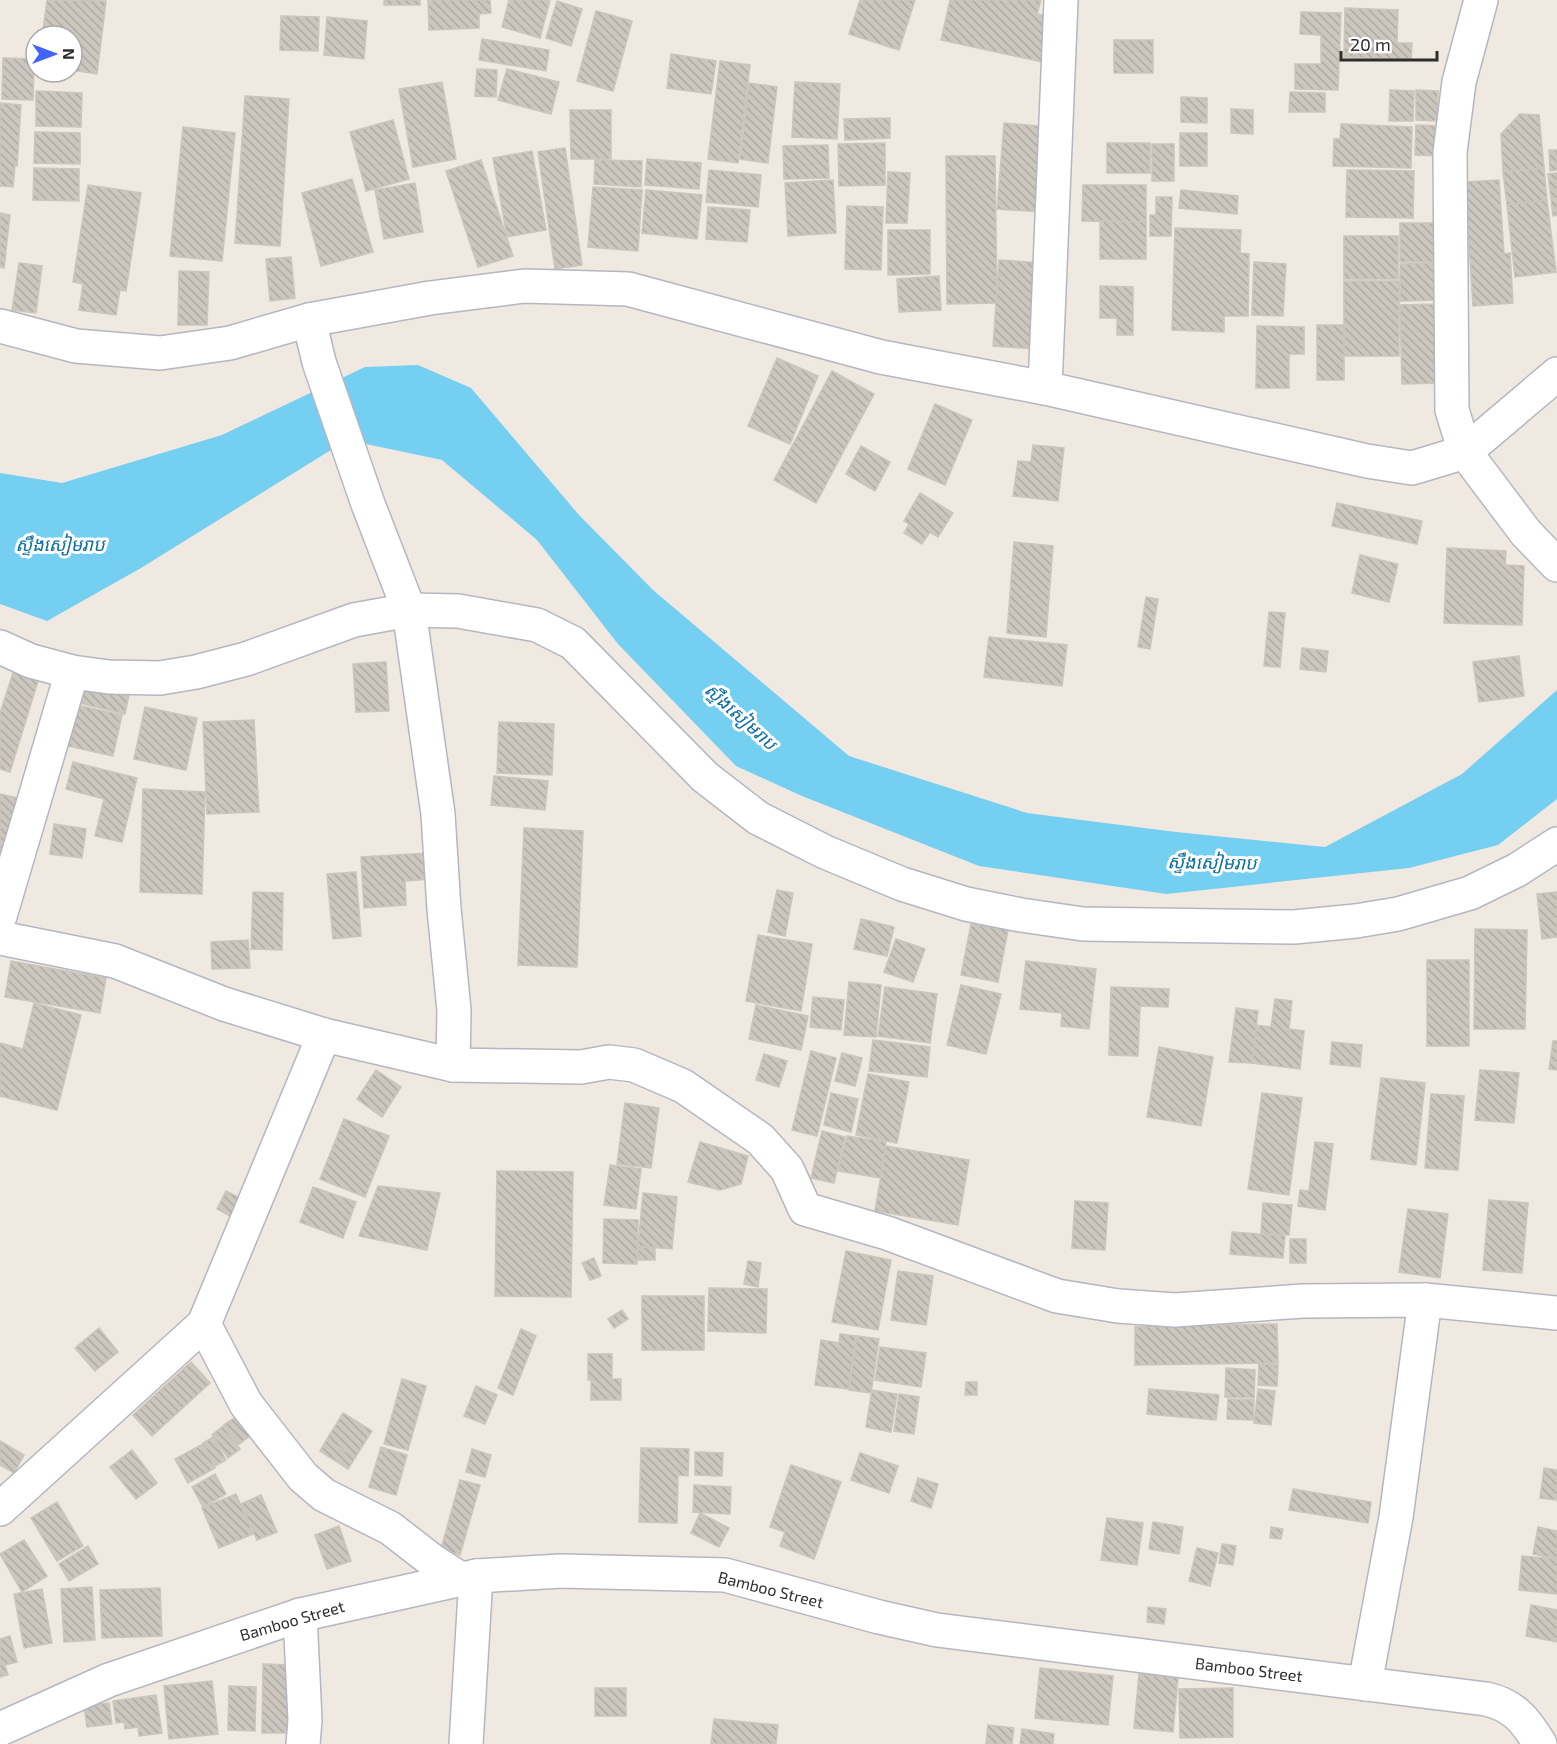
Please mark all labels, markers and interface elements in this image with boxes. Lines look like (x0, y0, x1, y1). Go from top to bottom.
north arrow (24, 24, 84, 84)
scale bar (1341, 24, 1437, 62)
text: 20 m (1350, 33, 1391, 55)
text: N (60, 48, 79, 60)
water label: ស្ទឹងសៀមរាប (15, 533, 106, 556)
water label: ស្ទឹងសៀមរាប (700, 678, 783, 756)
water label: ស្ទឹងសៀមរាប (1167, 850, 1258, 875)
street label: Bamboo Street (716, 1567, 826, 1611)
street label: Bamboo Street (237, 1596, 347, 1644)
street label: Bamboo Street (1194, 1653, 1304, 1685)

